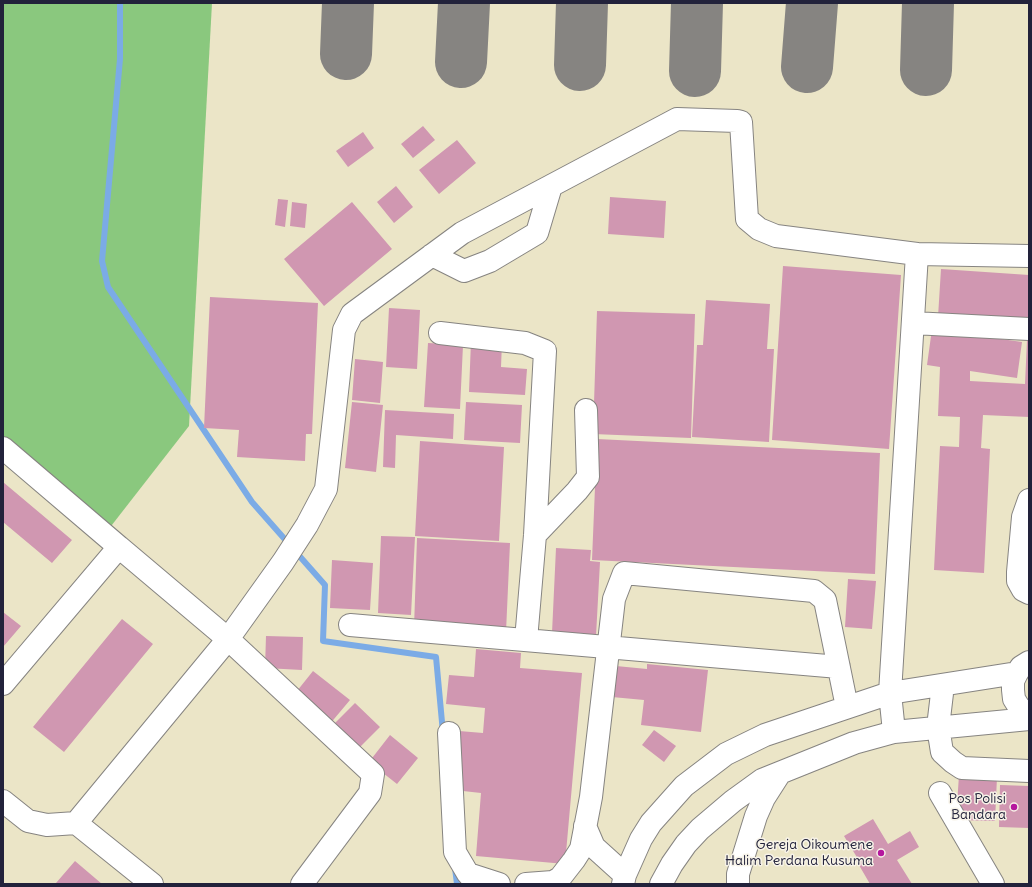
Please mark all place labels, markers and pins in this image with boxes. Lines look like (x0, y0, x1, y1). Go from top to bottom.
place label: Pos Polisi Bandara (949, 791, 1006, 824)
marker: Pos Polisi Bandara (1009, 802, 1019, 812)
place label: Gereja Oikoumene Halim Perdana Kusuma (725, 837, 873, 870)
marker: Gereja Oikoumene Halim Perdana Kusuma (876, 848, 886, 858)

